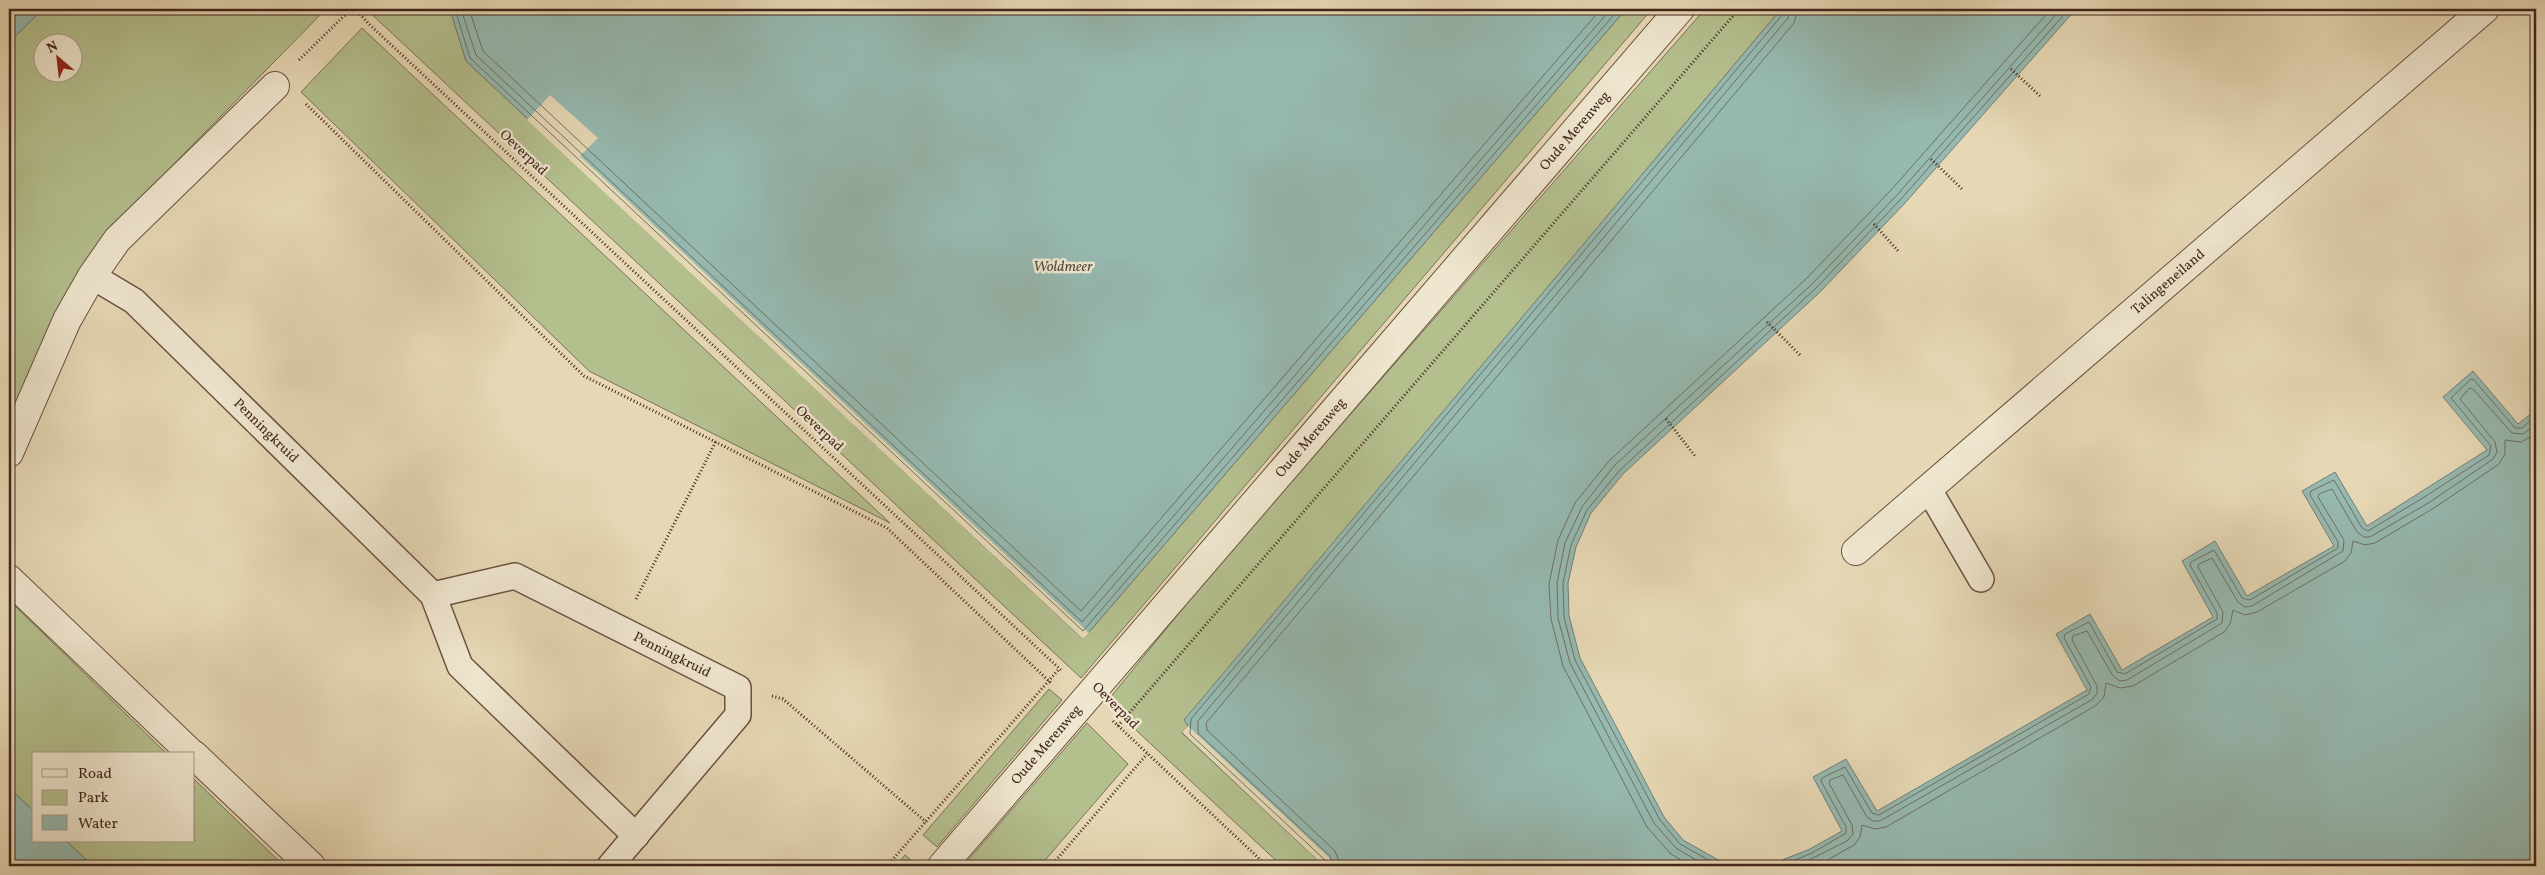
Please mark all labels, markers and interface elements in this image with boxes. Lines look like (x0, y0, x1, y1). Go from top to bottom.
north arrow (32, 32, 82, 82)
text: N (44, 37, 62, 59)
street label: Oude Merenweg (1535, 87, 1615, 175)
street label: Oeverpad (495, 126, 551, 180)
street label: Talingeneiland (2127, 245, 2209, 319)
water label: Woldmeer (1033, 257, 1093, 278)
street label: Penningkruid (229, 394, 303, 467)
street label: Oude Merenweg (1271, 394, 1350, 482)
street label: Oeverpad (791, 402, 847, 456)
street label: Penningkruid (630, 627, 714, 682)
street label: Oeverpad (1087, 678, 1143, 734)
street label: Oude Merenweg (1007, 701, 1086, 789)
legend (32, 752, 195, 842)
text: Road (78, 764, 112, 785)
text: Park (78, 788, 109, 809)
text: Water (78, 814, 118, 835)

